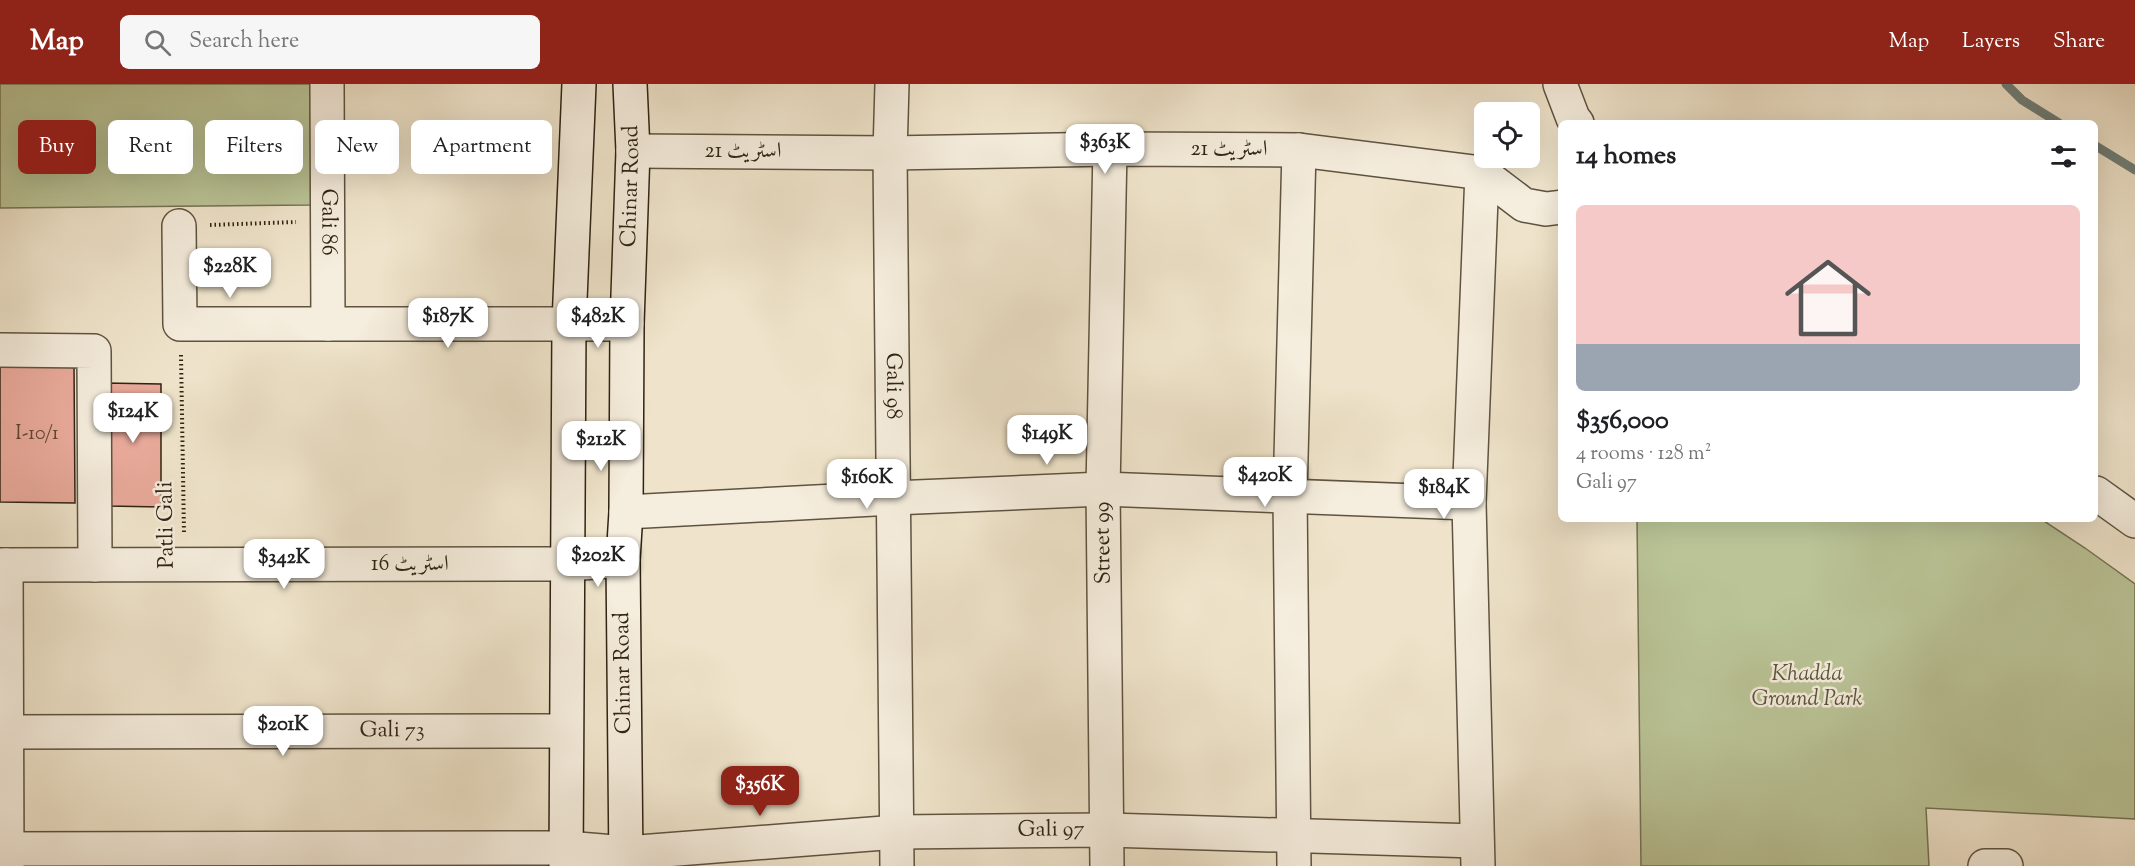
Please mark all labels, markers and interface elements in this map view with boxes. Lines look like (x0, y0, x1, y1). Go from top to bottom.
search box (120, 15, 540, 69)
text: Map (30, 22, 84, 62)
icon: search (141, 26, 174, 59)
text: Search here (189, 26, 299, 58)
text: Map (1889, 27, 1929, 57)
text: Layers (1962, 27, 2020, 57)
text: Share (2053, 27, 2105, 57)
map controls (1474, 102, 1540, 168)
button: locate (1474, 102, 1540, 168)
chip: Buy (18, 120, 96, 174)
chip: Rent (108, 120, 193, 174)
chip: Filters (205, 120, 303, 174)
chip: New (315, 120, 399, 174)
chip: Apartment (411, 120, 552, 174)
street label: Chinar Road (614, 124, 649, 248)
pin: $363K (1063, 124, 1147, 175)
text: $363K (1079, 129, 1131, 158)
street label: اسٹریٹ 21 (1190, 134, 1268, 166)
street label: اسٹریٹ 21 (704, 136, 782, 168)
text: 14 homes (1576, 138, 1676, 175)
icon: filters (2047, 140, 2080, 173)
street label: Gali 86 (311, 188, 344, 256)
icon: home (1774, 244, 1882, 352)
pin: $228K (188, 248, 272, 299)
text: $228K (203, 253, 257, 282)
pin: $187K (406, 298, 490, 349)
pin: $482K (556, 298, 640, 349)
text: $187K (422, 303, 474, 332)
text: $482K (571, 303, 625, 332)
street label: Gali 98 (876, 352, 909, 420)
pin: $124K (91, 393, 175, 444)
text: $124K (107, 398, 159, 427)
text: $356,000 (1576, 403, 1669, 440)
pin: $149K (1005, 415, 1089, 466)
house number: I-10/1 (15, 420, 59, 449)
text: $149K (1021, 420, 1073, 449)
pin: $212K (559, 421, 643, 472)
text: $212K (576, 426, 626, 455)
text: 4 rooms · 128 m² (1576, 440, 1711, 469)
pin: $420K (1223, 457, 1307, 508)
pin: $160K (825, 459, 909, 510)
text: $420K (1237, 462, 1293, 491)
text: $160K (841, 464, 893, 493)
pin: $184K (1402, 469, 1486, 520)
text: Gali 97 (1576, 469, 1637, 498)
text: $184K (1418, 474, 1470, 503)
street label: Patli Gali (150, 481, 184, 569)
street label: Street 99 (1087, 501, 1121, 585)
pin: $202K (556, 537, 640, 588)
pin: $342K (242, 539, 326, 590)
text: $202K (571, 542, 625, 571)
text: $342K (258, 544, 310, 573)
street label: اسٹریٹ 16 (371, 549, 449, 581)
street label: Chinar Road (607, 612, 641, 734)
park label: Khadda Ground Park (1752, 659, 1863, 716)
pin: $201K (241, 706, 325, 757)
text: $201K (257, 711, 309, 740)
street label: Gali 73 (359, 715, 425, 747)
pin: $356K (718, 766, 802, 817)
text: $356K (735, 771, 785, 800)
street label: Gali 97 (1017, 814, 1085, 847)

